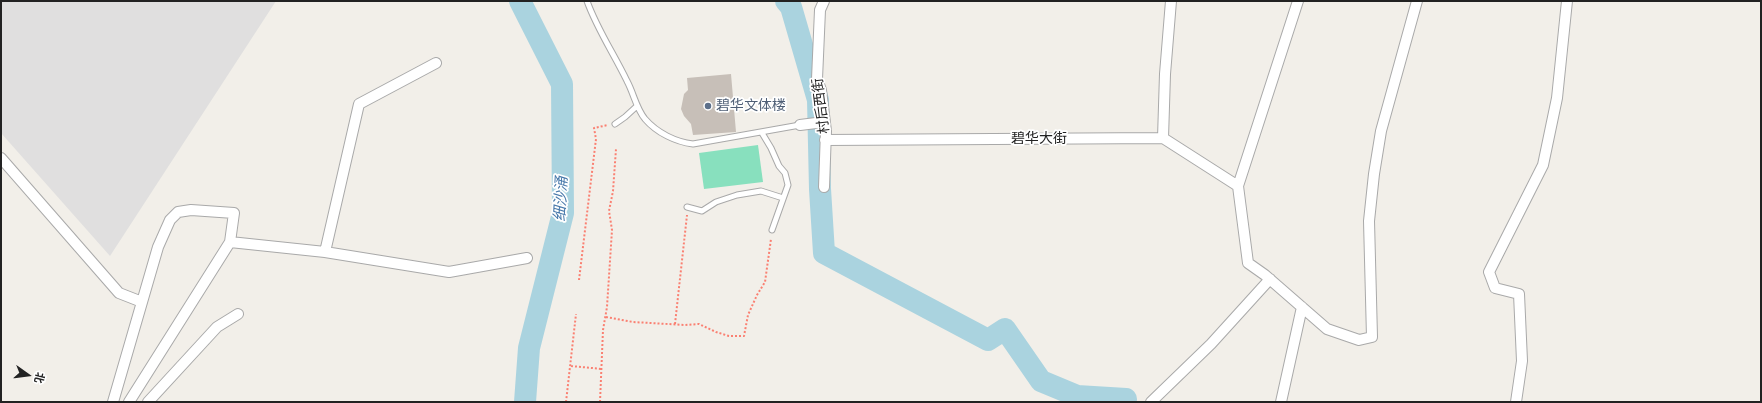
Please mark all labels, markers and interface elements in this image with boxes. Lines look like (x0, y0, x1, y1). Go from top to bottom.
street label: 村后西街 (809, 77, 833, 135)
place label: 碧华文体楼 (716, 98, 786, 114)
marker: 碧华文体楼 (703, 101, 713, 111)
street label: 碧华大街 (1011, 131, 1067, 147)
water label: 细沙涌 (551, 176, 571, 222)
north arrow (8, 355, 48, 395)
text: 北 (32, 371, 47, 385)

